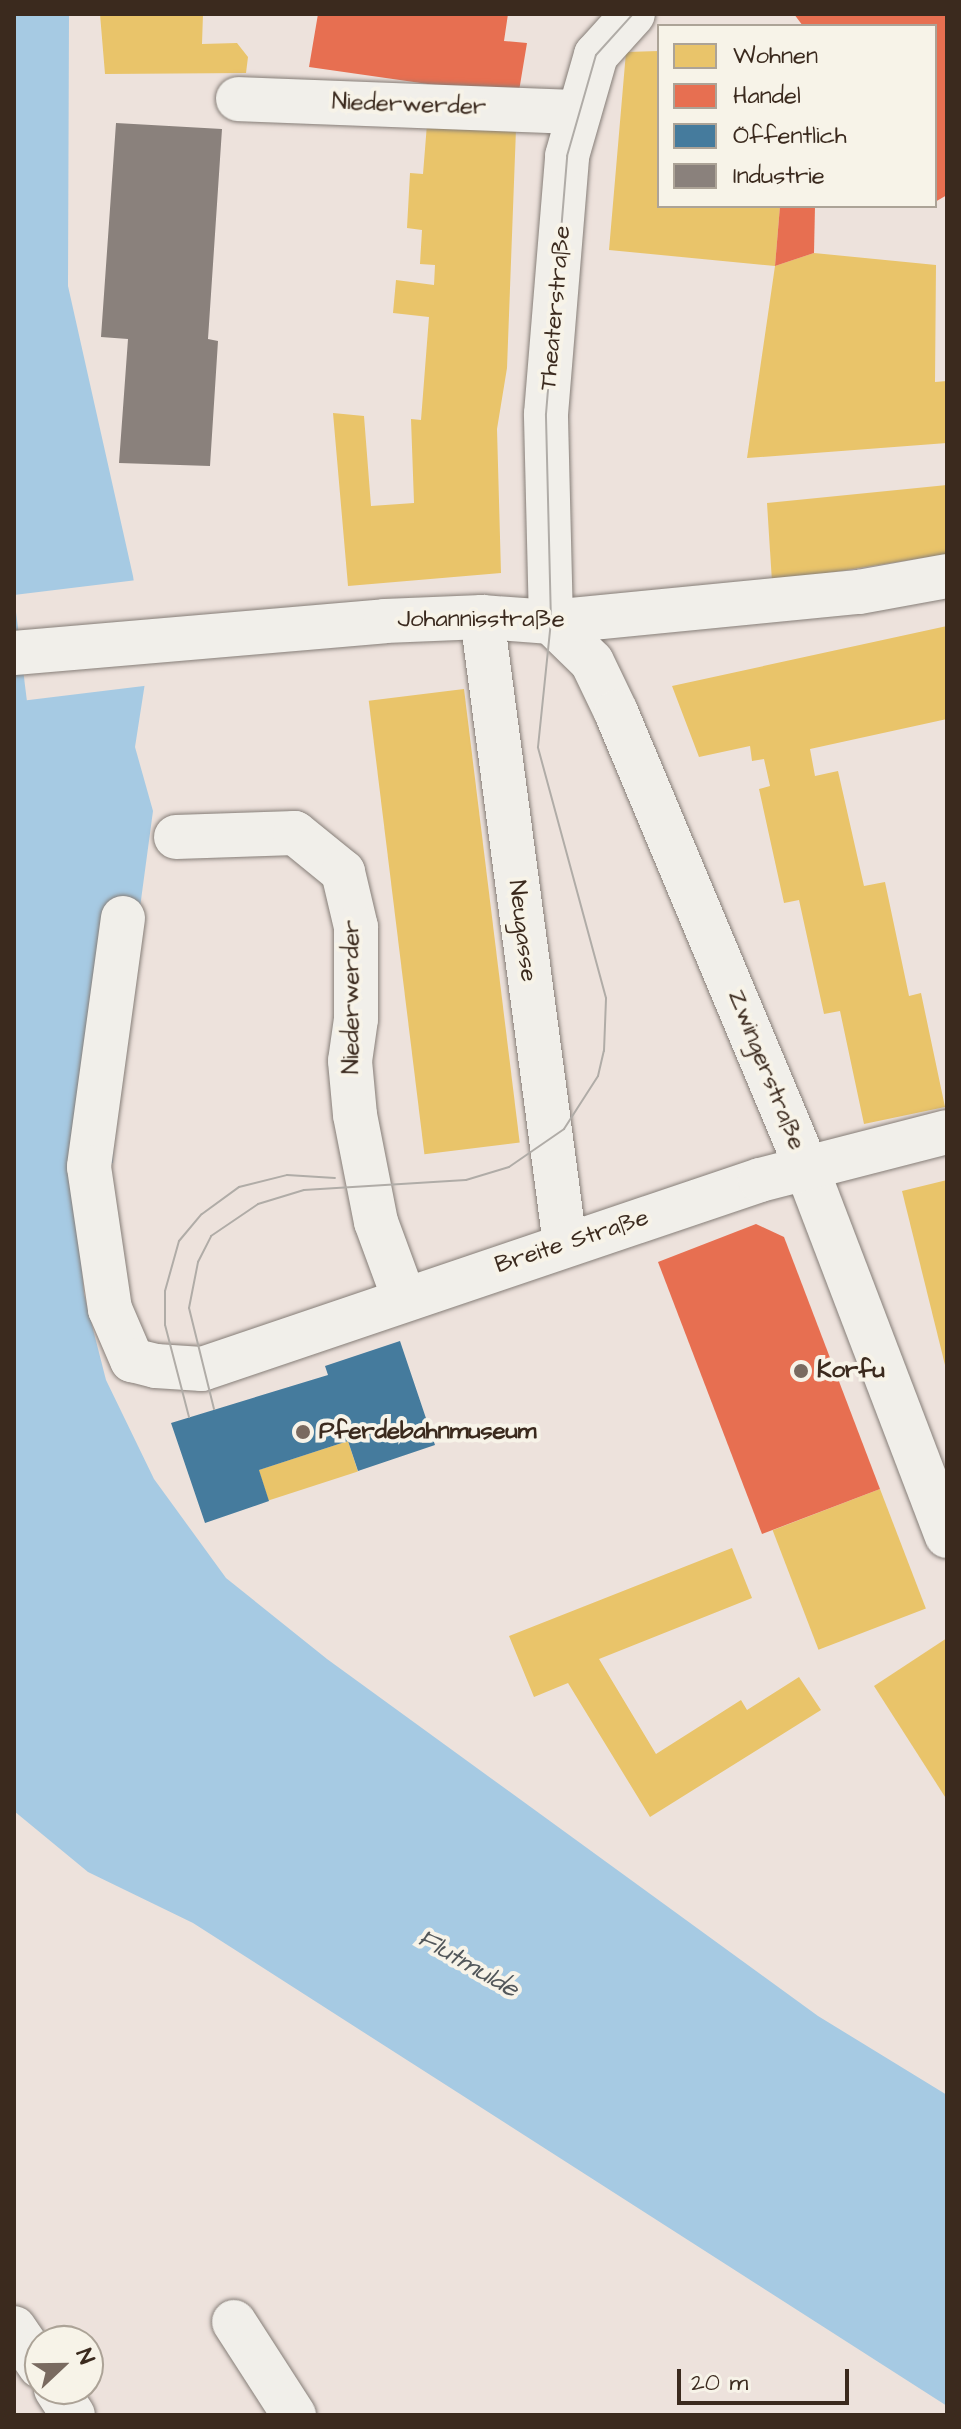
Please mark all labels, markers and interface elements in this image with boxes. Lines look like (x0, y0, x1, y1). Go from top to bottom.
legend (657, 24, 937, 208)
text: Wohnen (733, 39, 818, 73)
text: Handel (733, 79, 801, 113)
street label: Niederwerder (331, 88, 487, 122)
text: Öffentlich (733, 119, 847, 153)
text: Industrie (733, 159, 825, 193)
street label: Theaterstraße (534, 224, 578, 392)
street label: Johannisstraße (397, 606, 565, 634)
street label: Neugasse (501, 879, 543, 983)
street label: Niederwerder (338, 920, 366, 1074)
street label: Zwingerstraße (721, 986, 811, 1154)
street label: Breite Straße (492, 1204, 652, 1280)
place label: Korfu (817, 1357, 885, 1385)
marker: Korfu (792, 1362, 810, 1380)
place label: Pferdebahnmuseum (319, 1418, 536, 1446)
marker: Pferdebahnmuseum (294, 1423, 312, 1441)
water label: Flutmulde (412, 1923, 524, 2005)
north arrow (24, 2325, 104, 2405)
text: N (68, 2344, 102, 2369)
scale bar (681, 2353, 853, 2403)
text: 20 m (691, 2366, 748, 2400)

